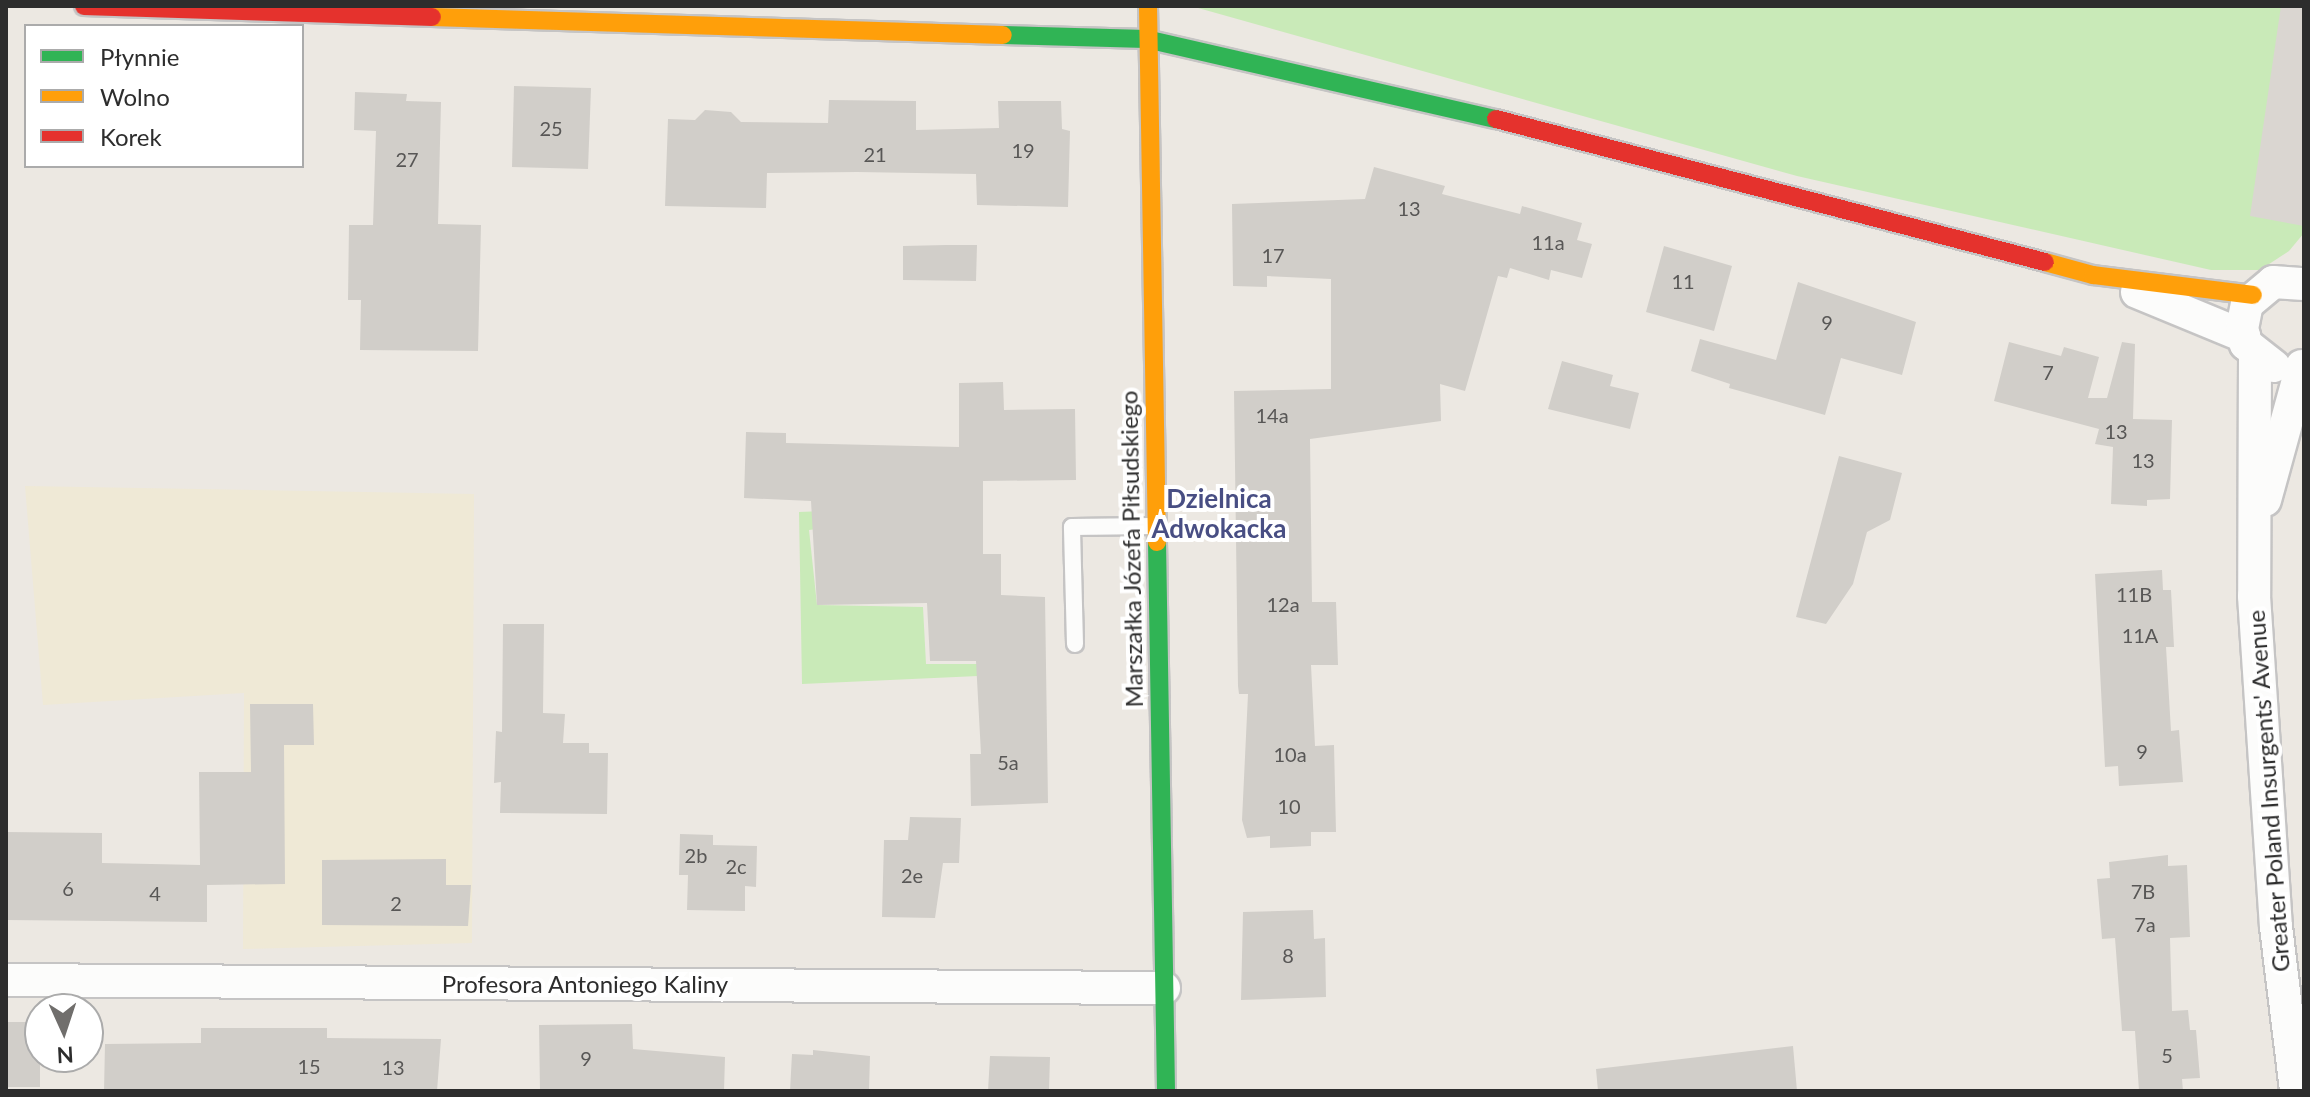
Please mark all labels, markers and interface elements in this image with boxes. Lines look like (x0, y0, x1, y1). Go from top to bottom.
legend (24, 24, 304, 168)
text: Płynnie (100, 42, 179, 71)
text: Wolno (100, 82, 170, 111)
house number: 25 (539, 116, 563, 140)
text: Korek (100, 122, 162, 151)
house number: 19 (1011, 138, 1035, 162)
house number: 21 (863, 142, 887, 166)
house number: 27 (395, 147, 419, 171)
house number: 13 (1397, 196, 1421, 220)
house number: 11a (1531, 230, 1565, 254)
house number: 17 (1261, 243, 1285, 267)
house number: 11 (1671, 269, 1695, 293)
house number: 9 (1821, 310, 1833, 334)
house number: 7 (2042, 360, 2054, 384)
street label: Marszałka Józefa Piłsudskiego (1114, 390, 1148, 708)
house number: 14a (1255, 403, 1289, 427)
house number: 13 (2104, 419, 2128, 443)
house number: 13 (2131, 448, 2155, 472)
district label: Dzielnica Adwokacka (1152, 483, 1286, 544)
house number: 11B (2116, 582, 2152, 606)
house number: 12a (1266, 592, 1300, 616)
street label: Greater Poland Insurgents' Avenue (2241, 608, 2295, 974)
house number: 11A (2122, 623, 2158, 647)
house number: 9 (2136, 739, 2148, 763)
house number: 10a (1273, 742, 1307, 766)
house number: 5a (997, 750, 1019, 774)
house number: 10 (1277, 794, 1301, 818)
house number: 2b (685, 843, 707, 867)
house number: 2c (725, 854, 747, 878)
house number: 2e (901, 863, 923, 887)
house number: 6 (62, 876, 74, 900)
house number: 7B (2131, 879, 2155, 903)
house number: 4 (149, 881, 161, 905)
house number: 2 (390, 891, 402, 915)
house number: 7a (2134, 912, 2156, 936)
house number: 8 (1282, 943, 1294, 967)
street label: Profesora Antoniego Kaliny (441, 970, 729, 998)
north arrow (24, 993, 104, 1073)
text: N (56, 1042, 74, 1069)
house number: 5 (2161, 1043, 2173, 1067)
house number: 9 (580, 1046, 592, 1070)
house number: 15 (297, 1054, 321, 1078)
house number: 13 (381, 1055, 405, 1079)

